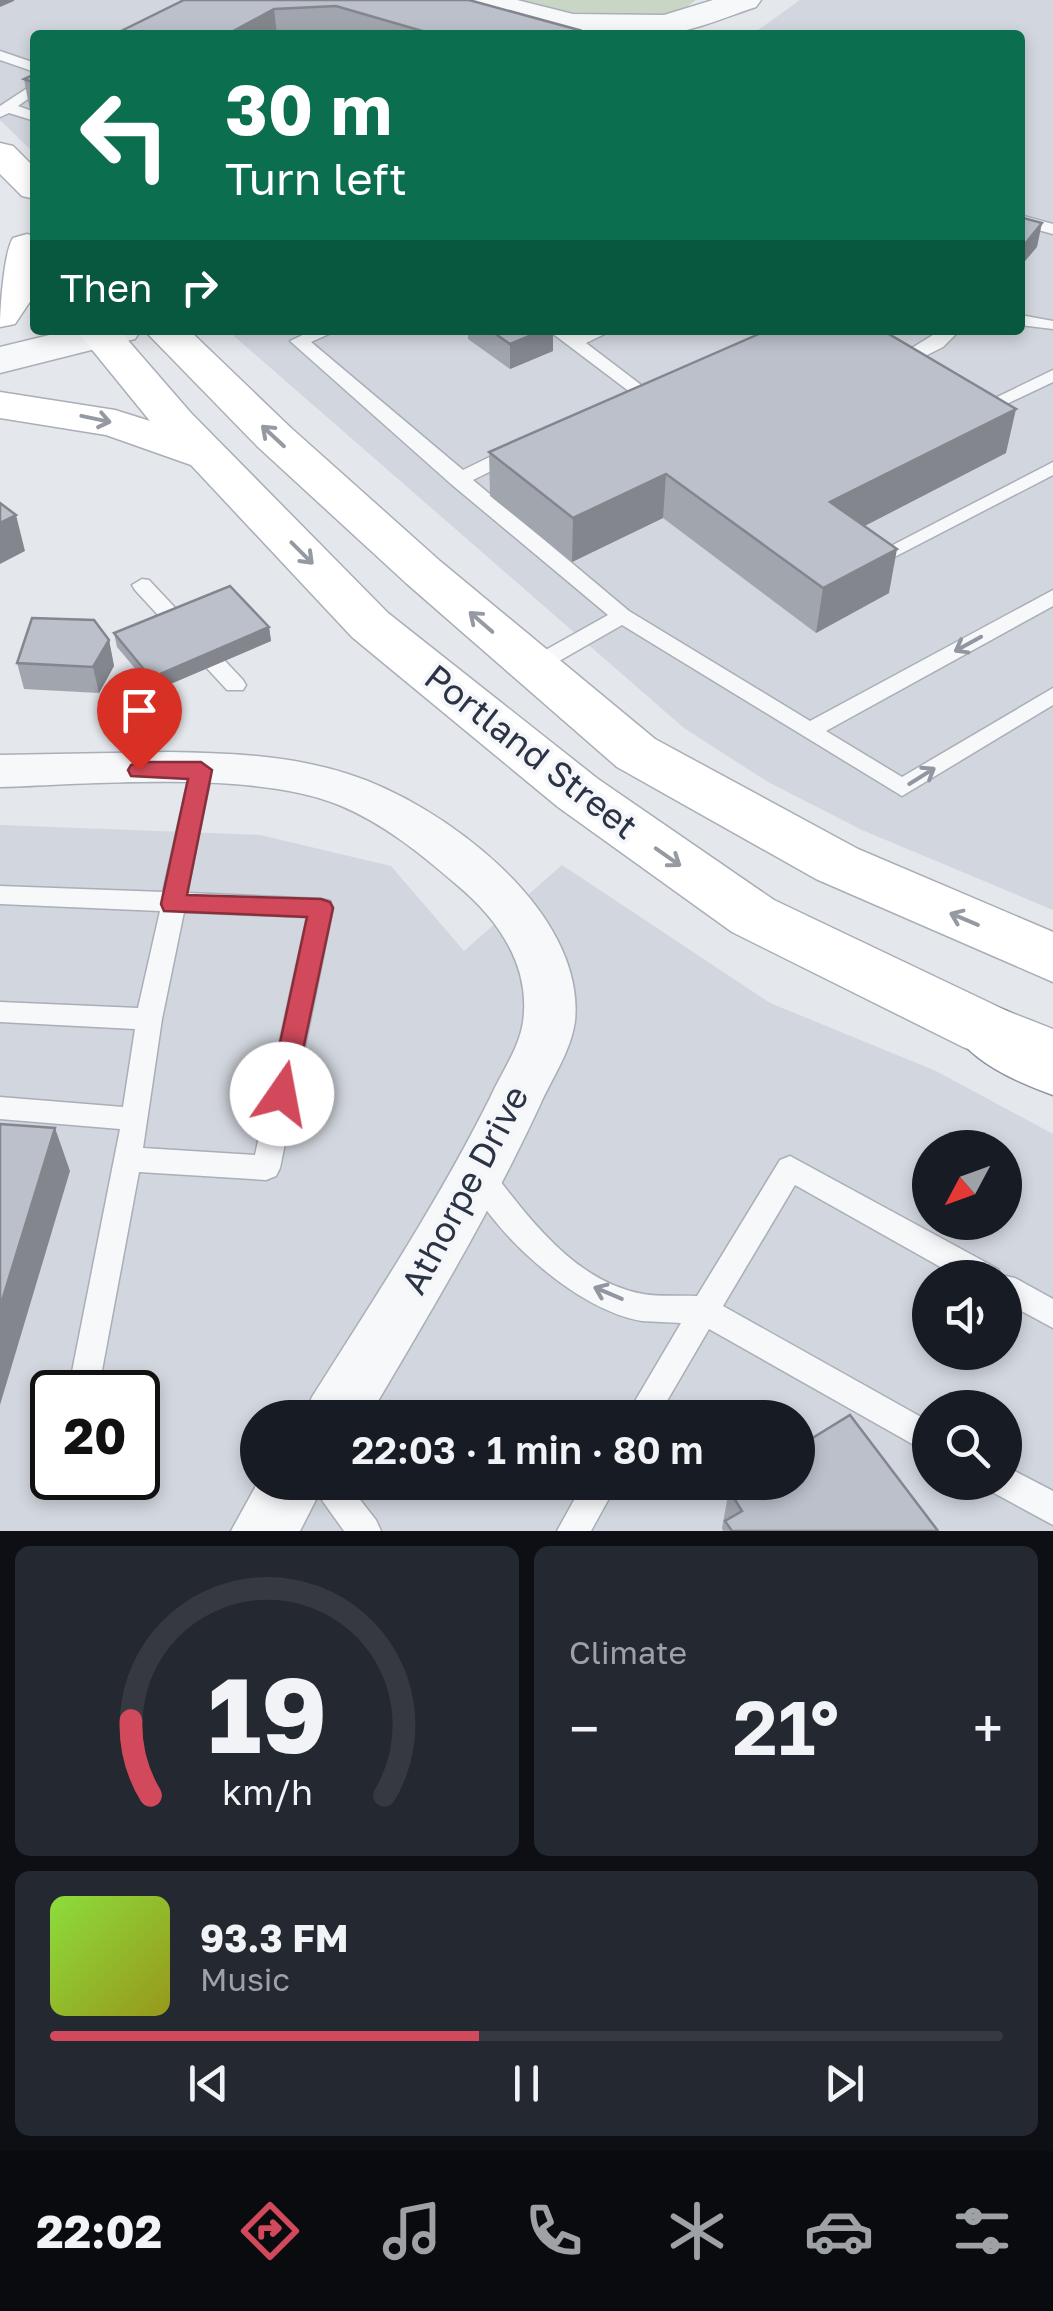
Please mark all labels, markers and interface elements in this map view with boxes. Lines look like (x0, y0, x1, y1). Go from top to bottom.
text: 30 m (225, 66, 392, 150)
icon: left (60, 70, 190, 200)
text: Turn left (225, 151, 407, 205)
icon: right (172, 260, 227, 315)
text: Then (60, 265, 152, 310)
one-way arrow (80, 411, 112, 430)
one-way arrow (261, 425, 286, 448)
one-way arrow (290, 540, 314, 564)
one-way arrow (469, 611, 494, 634)
one-way arrow (953, 635, 983, 655)
street label: Portland Street (417, 655, 646, 847)
pin (97, 668, 182, 771)
icon: arrive (112, 683, 167, 738)
one-way arrow (907, 766, 936, 786)
one-way arrow (654, 846, 681, 867)
one-way arrow (949, 909, 979, 927)
position arrow (230, 1042, 334, 1146)
street label: Athorpe Drive (392, 1078, 537, 1301)
north arrow (912, 1130, 1022, 1240)
map controls (912, 1130, 1022, 1500)
button: sound (912, 1260, 1022, 1370)
one-way arrow (593, 1283, 624, 1301)
speed limit sign: 20 (30, 1370, 160, 1500)
button: search (912, 1390, 1022, 1500)
text: 22:03 · 1 min · 80 m (351, 1427, 704, 1472)
text: Climate (569, 1633, 687, 1671)
text: 19 (207, 1651, 327, 1776)
text: 21° (733, 1681, 839, 1772)
text: − (569, 1695, 599, 1761)
text: + (973, 1695, 1003, 1761)
text: km/h (222, 1770, 312, 1813)
text: 93.3 FM (200, 1915, 349, 1960)
text: Music (200, 1960, 290, 1998)
icon: previous (181, 2056, 236, 2111)
icon: pause (499, 2056, 554, 2111)
icon: next (817, 2056, 872, 2111)
icon: directions (235, 2196, 305, 2266)
icon: music (377, 2196, 447, 2266)
icon: phone (519, 2196, 589, 2266)
icon: climate (662, 2196, 732, 2266)
icon: car (804, 2196, 874, 2266)
icon: filters (947, 2196, 1017, 2266)
text: 22:02 (36, 2204, 162, 2258)

